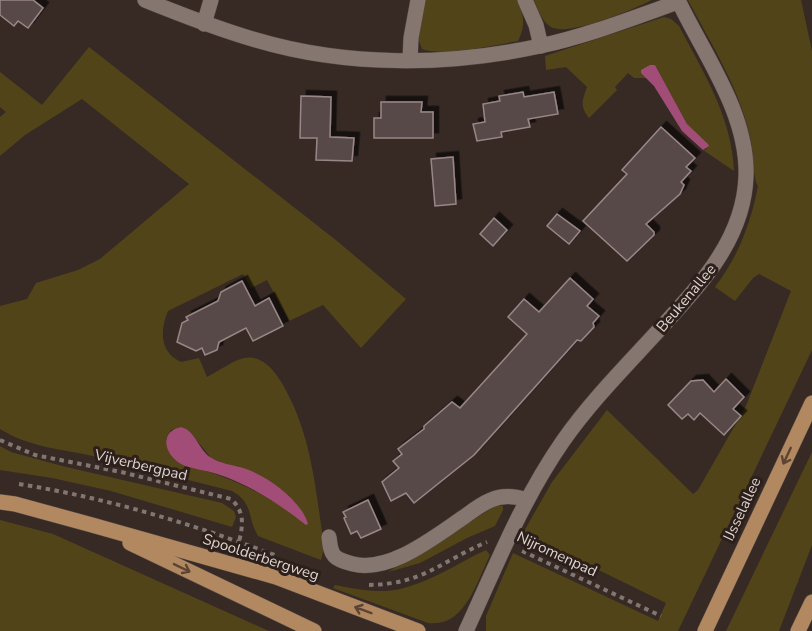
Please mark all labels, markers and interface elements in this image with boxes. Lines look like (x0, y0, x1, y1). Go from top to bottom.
street label: Beukenallee (652, 260, 720, 336)
street label: Vijverbergpad (92, 444, 189, 485)
one-way arrow (781, 446, 793, 464)
street label: IJsselallee (719, 474, 765, 544)
street label: Nijromenpad (514, 527, 600, 581)
street label: Spoolderbergweg (200, 529, 322, 585)
one-way arrow (173, 563, 191, 575)
one-way arrow (354, 604, 373, 615)

